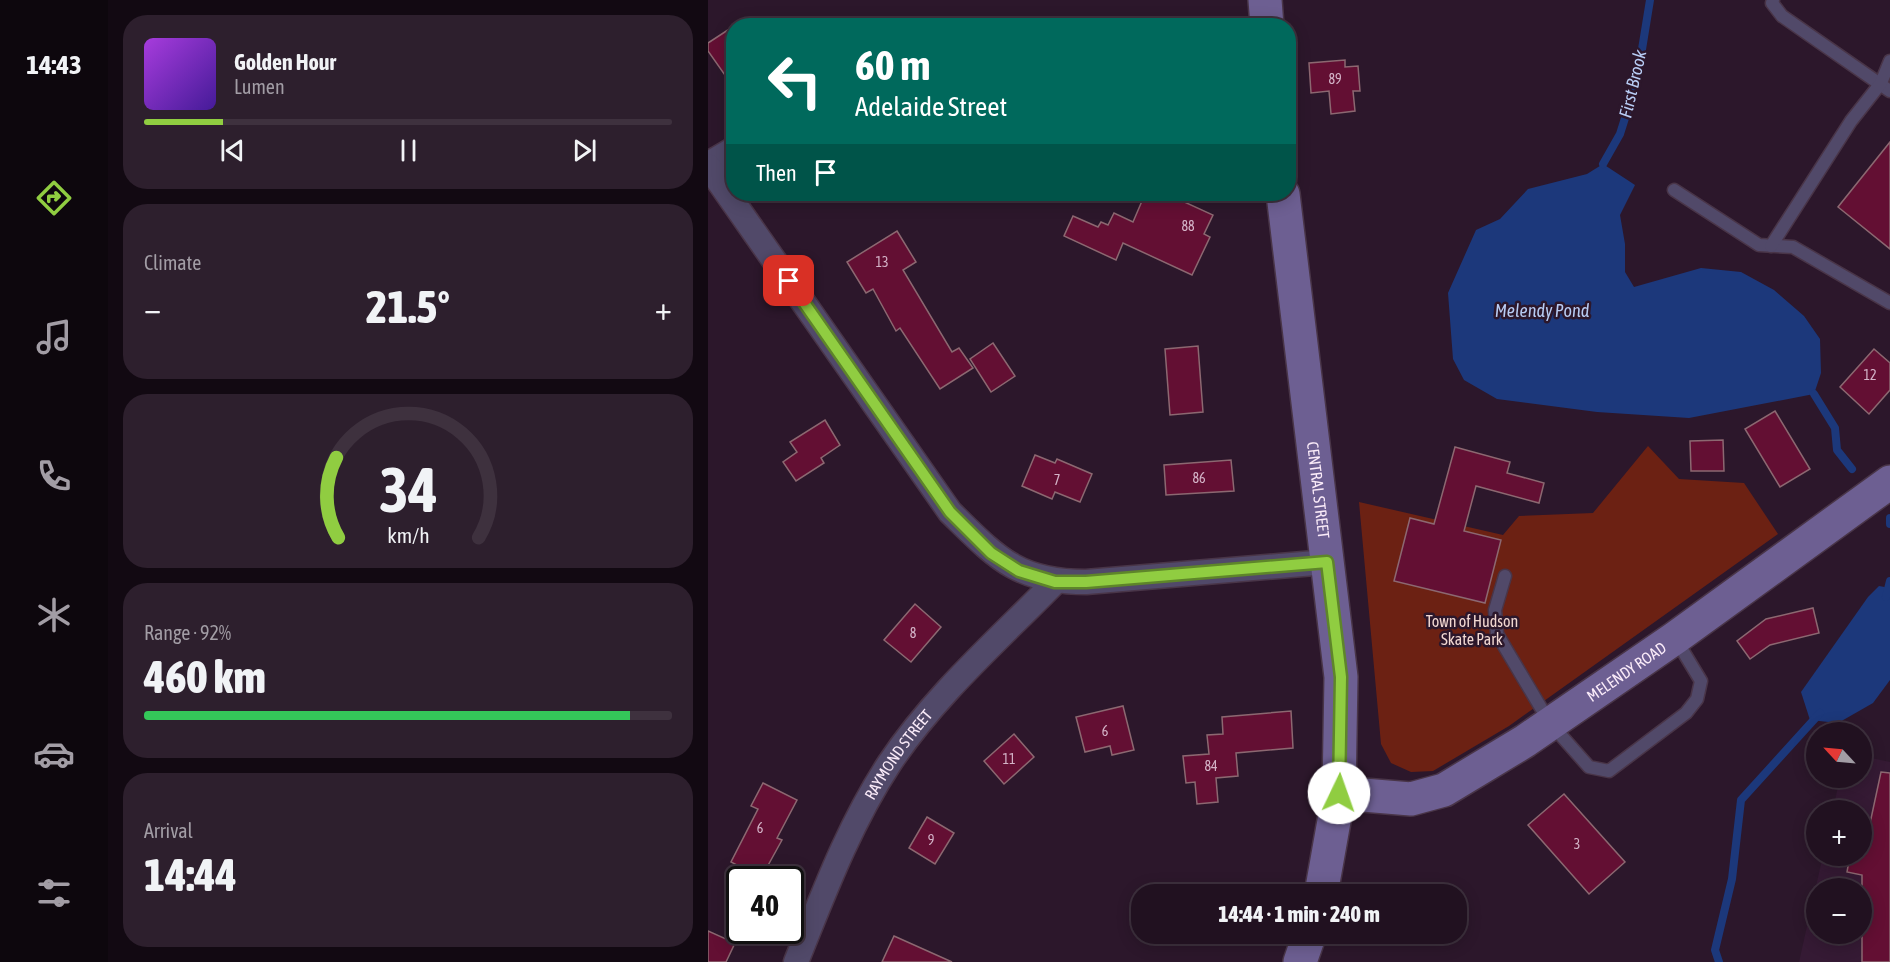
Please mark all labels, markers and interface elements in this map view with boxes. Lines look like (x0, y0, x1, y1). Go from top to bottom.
text: 60 m (855, 41, 930, 89)
icon: left (756, 42, 834, 120)
water label: First Brook (1615, 47, 1651, 120)
text: 14:43 (26, 49, 82, 80)
text: Golden Hour (234, 49, 336, 75)
house number: 89 (1328, 71, 1342, 87)
text: Lumen (234, 75, 285, 98)
text: Adelaide Street (855, 91, 1007, 122)
icon: previous (216, 134, 249, 167)
icon: pause (392, 134, 425, 167)
icon: next (568, 134, 601, 167)
icon: arrive (809, 156, 842, 189)
text: Then (756, 160, 797, 186)
icon: directions (33, 177, 75, 219)
house number: 88 (1181, 218, 1195, 234)
text: Climate (144, 251, 201, 274)
house number: 13 (875, 254, 889, 270)
pin (763, 255, 814, 306)
icon: arrive (772, 264, 805, 297)
text: 21.5° (366, 281, 450, 333)
text: − (144, 289, 161, 327)
text: + (655, 289, 672, 327)
water label: Melendy Pond (1495, 300, 1590, 321)
icon: music (33, 316, 75, 358)
house number: 12 (1863, 367, 1877, 383)
street label: CENTRAL STREET (1304, 441, 1333, 539)
text: 34 (379, 454, 437, 525)
icon: phone (33, 455, 75, 497)
house number: 86 (1192, 470, 1206, 486)
house number: 7 (1054, 472, 1060, 488)
text: km/h (387, 523, 429, 548)
icon: climate (33, 594, 75, 636)
park label: Town of Hudson Skate Park (1426, 612, 1518, 648)
text: Range · 92% (144, 621, 231, 644)
house number: 8 (910, 625, 917, 641)
street label: MELENDY ROAD (1583, 638, 1669, 705)
text: 460 km (144, 651, 266, 703)
street label: RAYMOND STREET (861, 706, 935, 803)
north arrow (1806, 722, 1872, 788)
map controls (1806, 722, 1872, 944)
house number: 6 (1102, 723, 1109, 739)
icon: car (33, 733, 75, 775)
house number: 11 (1002, 751, 1016, 767)
house number: 84 (1204, 758, 1218, 774)
position arrow (1307, 761, 1371, 825)
button: + (1806, 800, 1872, 866)
text: Arrival (144, 819, 193, 842)
house number: 6 (757, 820, 764, 836)
house number: 9 (928, 832, 934, 848)
house number: 3 (1574, 836, 1580, 852)
text: 14:44 (144, 849, 237, 901)
speed limit sign: 40 (726, 866, 804, 944)
icon: filters (33, 872, 75, 914)
button: − (1806, 878, 1872, 944)
text: 14:44 · 1 min · 240 m (1218, 901, 1380, 927)

